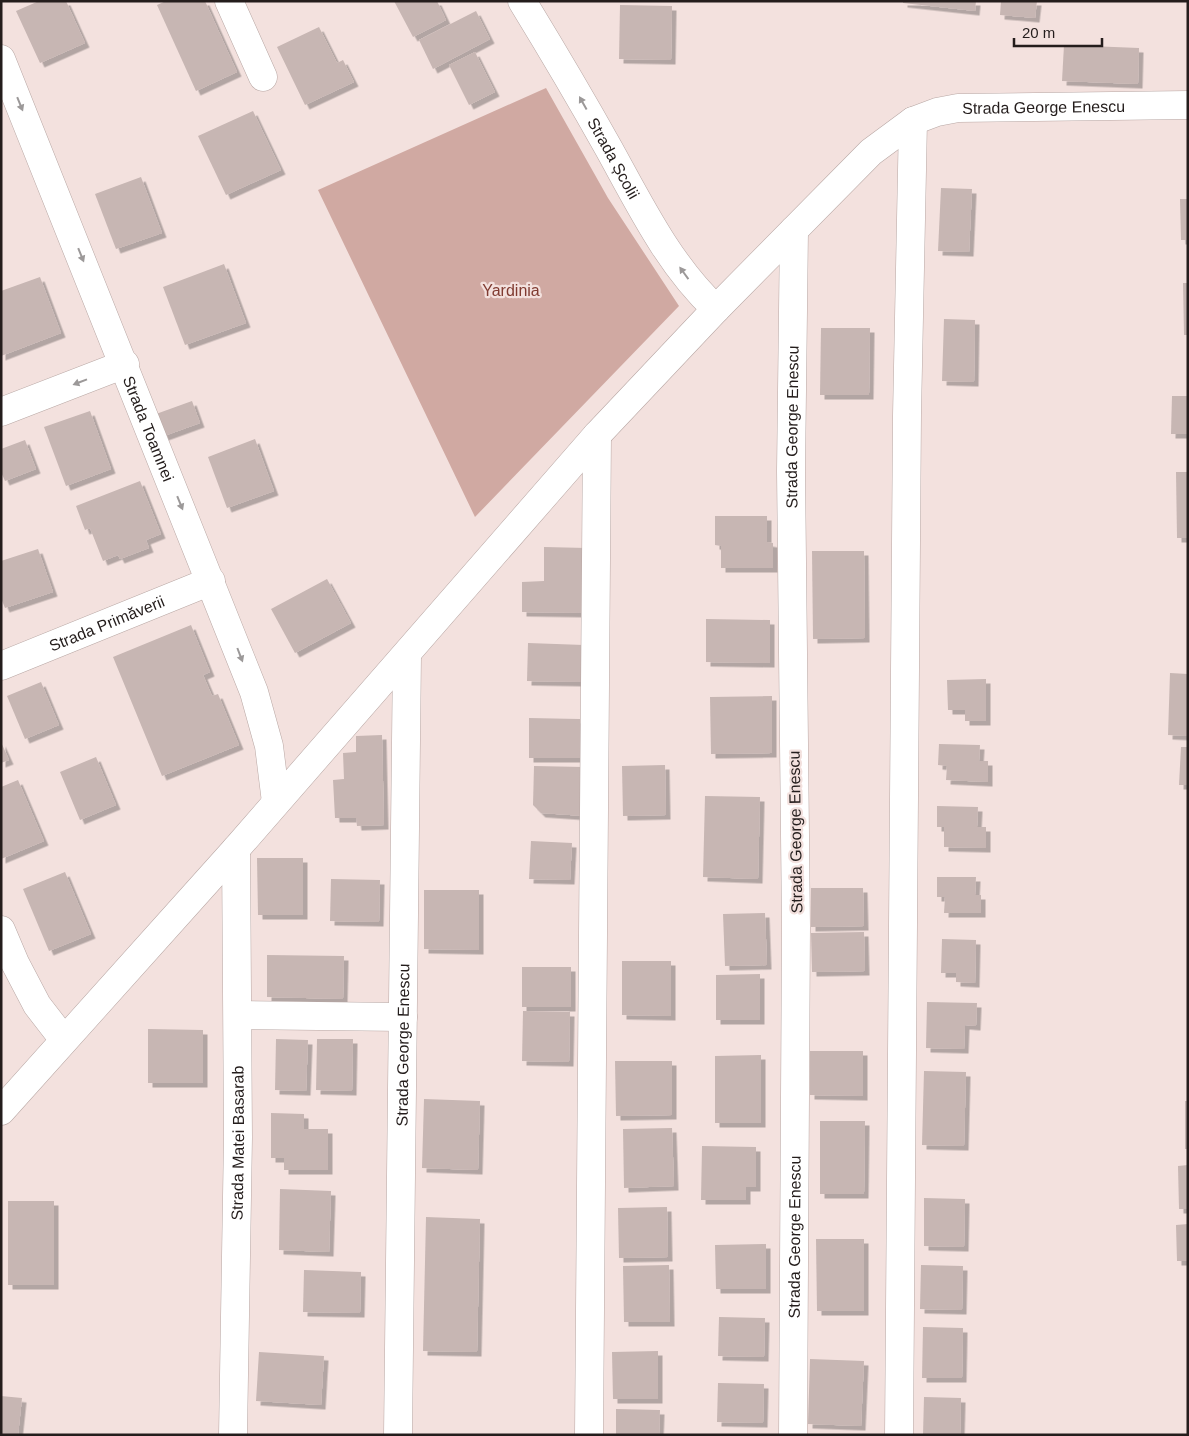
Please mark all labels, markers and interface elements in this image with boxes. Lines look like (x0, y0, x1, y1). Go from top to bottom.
scale bar (1014, 15, 1102, 47)
text: 20 m (1022, 24, 1055, 41)
one-way arrow (16, 97, 24, 112)
one-way arrow (579, 97, 588, 110)
street label: Strada George Enescu (962, 98, 1125, 117)
street label: Strada Școlii (584, 115, 643, 202)
one-way arrow (77, 248, 85, 262)
one-way arrow (678, 267, 689, 280)
park label: Yardinia (482, 282, 540, 299)
street label: Strada George Enescu (783, 346, 802, 509)
street label: Strada Toamnei (120, 374, 177, 484)
one-way arrow (72, 379, 87, 386)
one-way arrow (176, 496, 184, 511)
street label: Strada Primăverii (47, 593, 167, 655)
one-way arrow (237, 647, 244, 662)
street label: Strada George Enescu (786, 750, 805, 914)
street label: Strada George Enescu (394, 964, 412, 1127)
street label: Strada Matei Basarab (229, 1065, 247, 1221)
street label: Strada George Enescu (786, 1156, 804, 1318)

